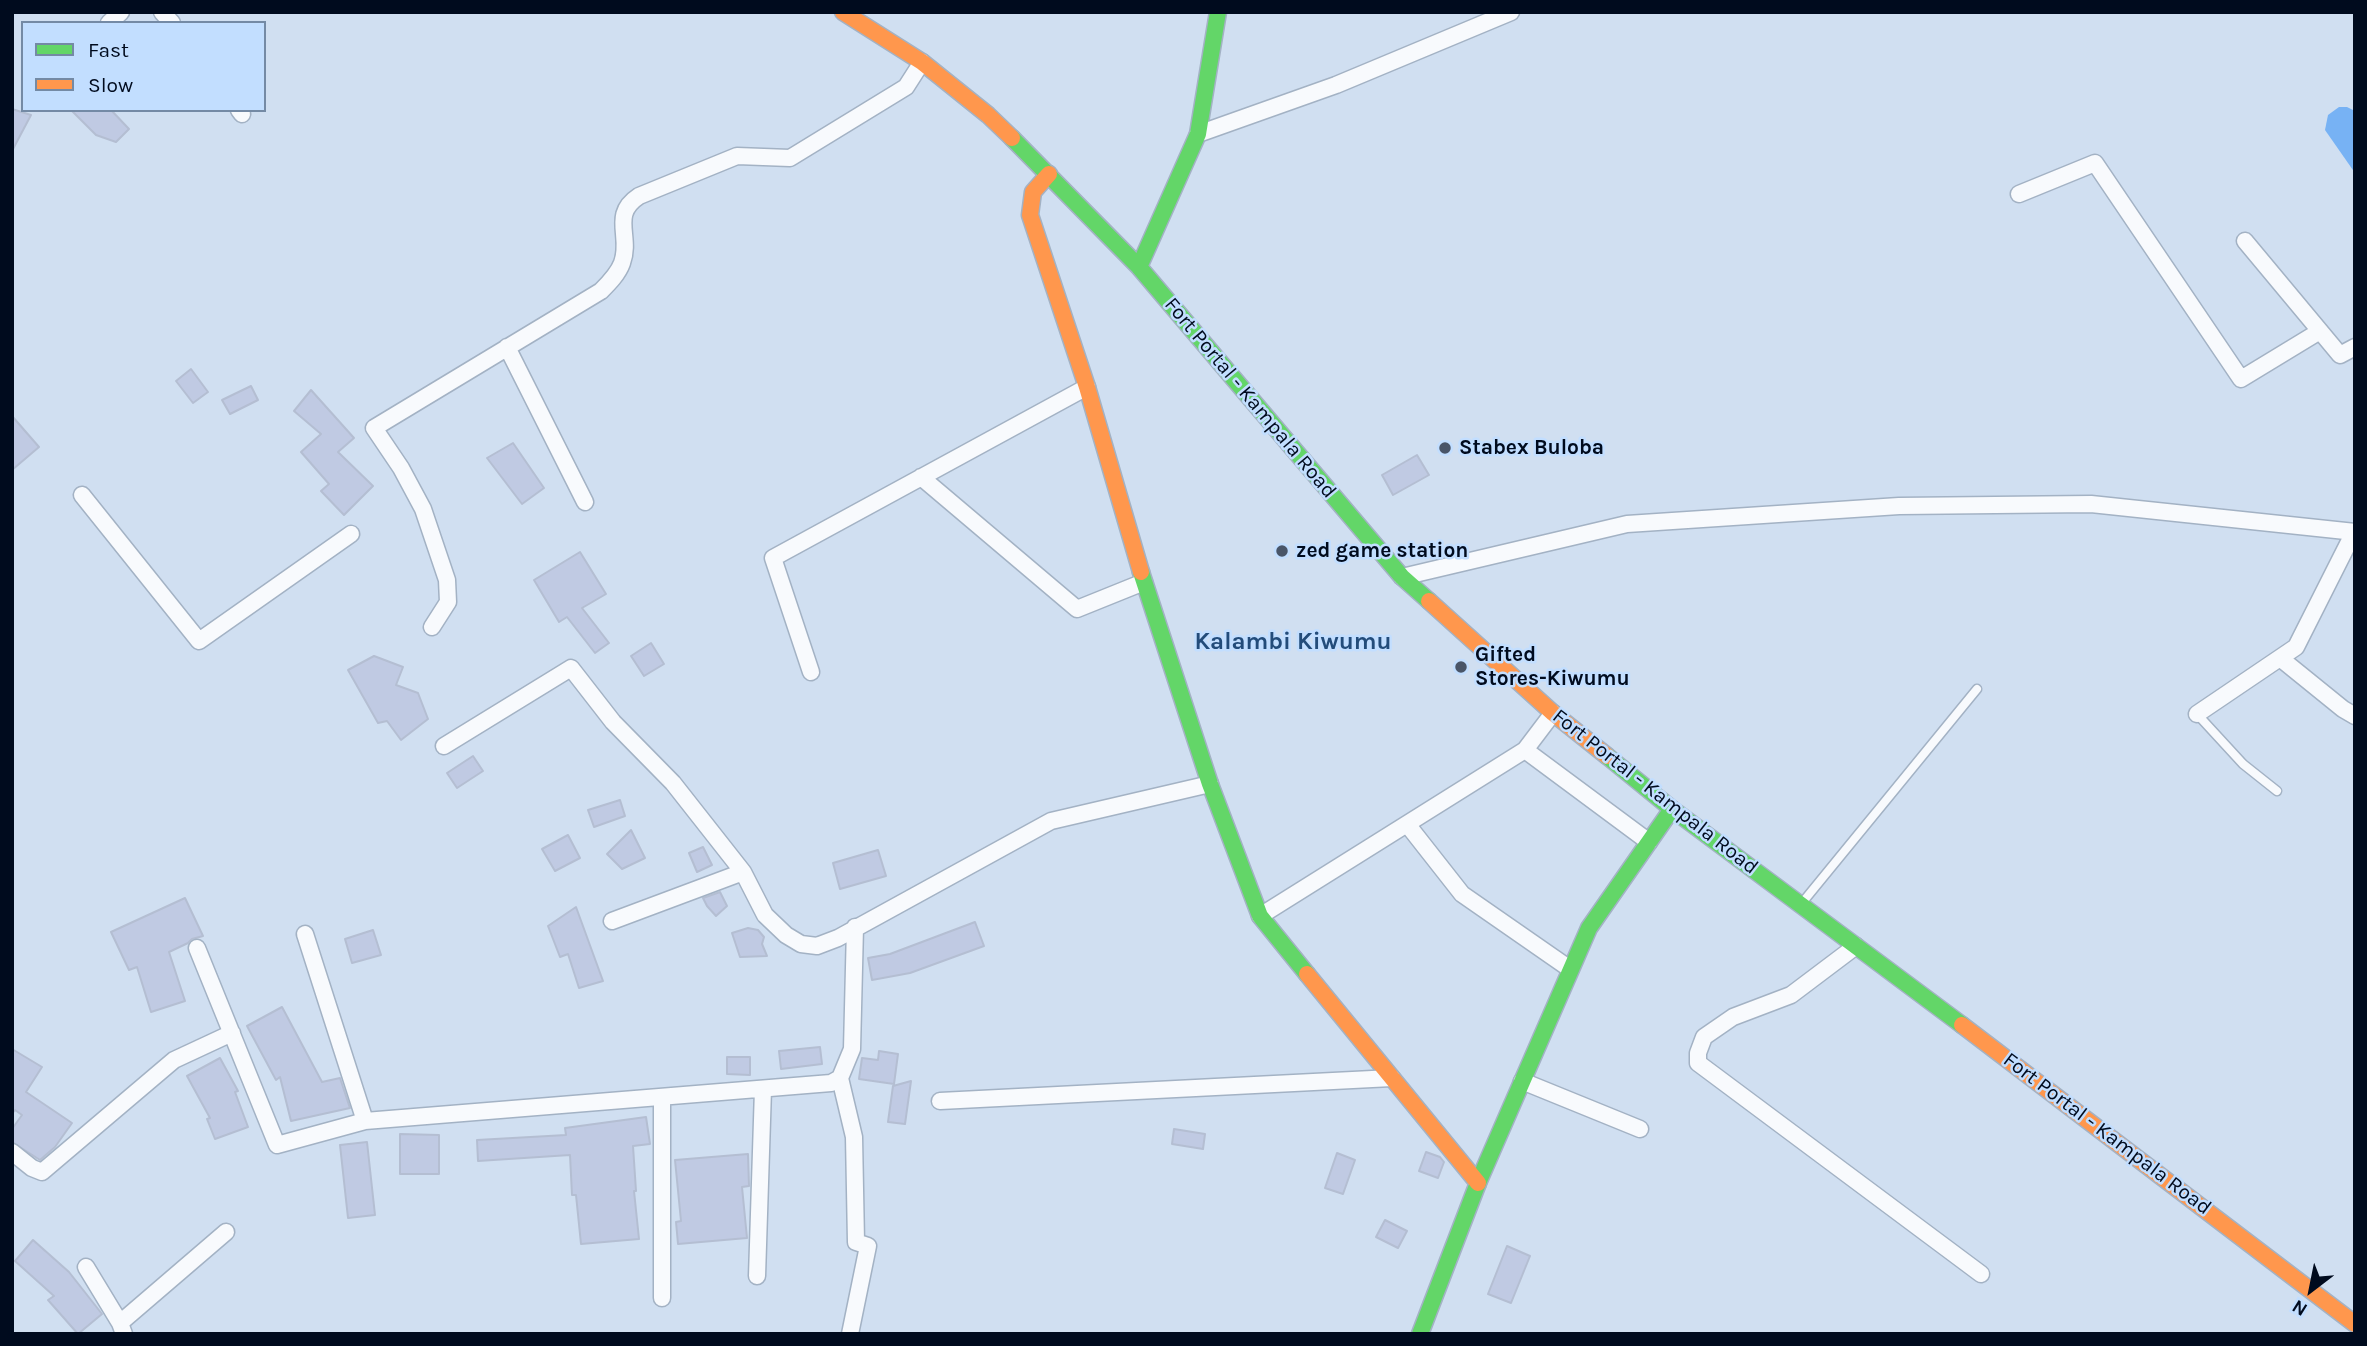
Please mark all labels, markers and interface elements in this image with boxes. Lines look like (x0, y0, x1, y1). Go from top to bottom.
legend (21, 21, 266, 112)
text: Fast (88, 38, 129, 62)
text: Slow (88, 73, 133, 97)
street label: Fort Portal - Kampala Road (1159, 293, 1341, 503)
place label: Stabex Buloba (1459, 435, 1604, 461)
marker: Stabex Buloba (1437, 440, 1453, 456)
place label: zed game station (1296, 538, 1468, 564)
marker: zed game station (1274, 543, 1290, 559)
district label: Kalambi Kiwumu (1194, 628, 1392, 656)
place label: Gifted Stores-Kiwumu (1475, 642, 1630, 692)
marker: Gifted Stores-Kiwumu (1453, 659, 1469, 675)
street label: Fort Portal - Kampala Road (1547, 704, 1763, 880)
street label: Fort Portal - Kampala Road (1998, 1047, 2216, 1221)
north arrow (2276, 1255, 2346, 1325)
text: N (2288, 1295, 2311, 1321)

